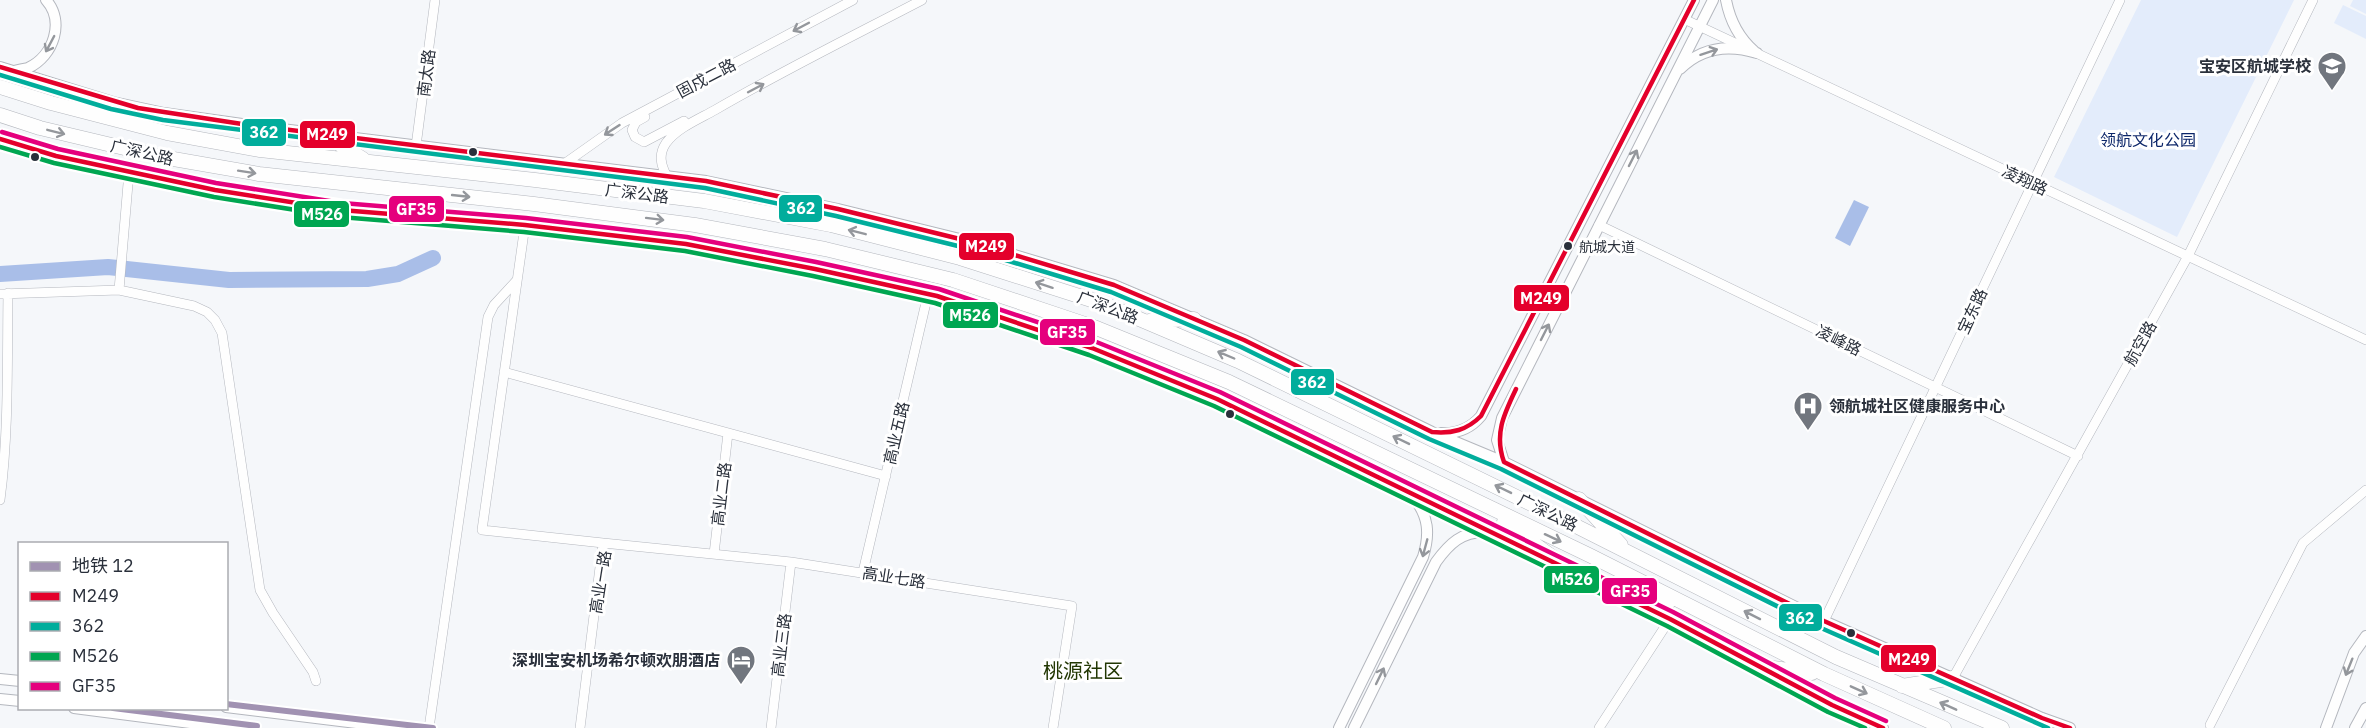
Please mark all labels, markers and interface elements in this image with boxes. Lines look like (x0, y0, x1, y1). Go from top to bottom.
one-way arrow (793, 22, 811, 33)
one-way arrow (44, 35, 56, 52)
one-way arrow (1699, 45, 1718, 56)
street label: 南太路 (413, 48, 439, 98)
school or university icon: 宝安区航城学校 (2316, 50, 2348, 92)
street label: 固戍二路 (673, 54, 739, 102)
place label: 宝安区航城学校 (2199, 56, 2312, 76)
one-way arrow (746, 82, 764, 93)
line badge: 362 (241, 118, 287, 147)
line badge: M249 (299, 120, 356, 149)
text: 362 (250, 122, 278, 142)
text: M249 (306, 124, 348, 144)
one-way arrow (604, 124, 620, 136)
one-way arrow (46, 126, 65, 138)
park label: 领航文化公园 (2100, 130, 2196, 150)
street label: 广深公路 (109, 135, 175, 169)
unlabelled marker (467, 146, 479, 158)
one-way arrow (1628, 149, 1639, 167)
unlabelled marker (29, 151, 41, 163)
street label: 凌翔路 (1999, 161, 2051, 199)
one-way arrow (236, 166, 256, 177)
street label: 广深公路 (604, 179, 670, 207)
one-way arrow (451, 191, 471, 202)
line badge: 362 (778, 194, 823, 223)
line badge: GF35 (388, 195, 445, 223)
text: 362 (787, 198, 815, 218)
text: GF35 (396, 199, 436, 219)
line badge: M526 (293, 200, 350, 228)
text: M526 (301, 204, 343, 224)
one-way arrow (644, 214, 664, 225)
one-way arrow (847, 225, 866, 237)
line badge: M249 (958, 232, 1015, 261)
text: M249 (965, 236, 1007, 256)
place label: 航城大道 (1579, 238, 1635, 256)
marker: 航城大道 (1562, 240, 1574, 252)
one-way arrow (1035, 279, 1054, 290)
line badge: M249 (1513, 284, 1570, 312)
street label: 宝东路 (1953, 285, 1991, 337)
street label: 广深公路 (1075, 286, 1141, 328)
text: M249 (1520, 288, 1562, 308)
line badge: M526 (942, 301, 999, 329)
text: M526 (949, 305, 991, 325)
street label: 航空路 (2120, 317, 2160, 369)
line badge: GF35 (1039, 318, 1096, 346)
street label: 凌峰路 (1813, 320, 1865, 360)
text: GF35 (1047, 322, 1087, 342)
one-way arrow (1540, 323, 1552, 341)
one-way arrow (1217, 349, 1235, 360)
line badge: 362 (1290, 368, 1335, 396)
text: 362 (1298, 372, 1326, 392)
hospital icon: 领航城社区健康服务中心 (1792, 390, 1824, 432)
place label: 领航城社区健康服务中心 (1829, 396, 2005, 416)
street label: 高业五路 (879, 400, 913, 466)
unlabelled marker (1224, 408, 1236, 420)
one-way arrow (1393, 433, 1411, 445)
street label: 高业二路 (707, 461, 735, 527)
one-way arrow (1494, 483, 1512, 495)
street label: 广深公路 (1515, 489, 1581, 535)
one-way arrow (1544, 533, 1562, 545)
one-way arrow (1418, 538, 1430, 557)
legend (18, 542, 228, 710)
street label: 高业一路 (585, 549, 615, 615)
text: 地铁 12 (72, 554, 134, 577)
street label: 高业七路 (861, 562, 927, 592)
line badge: M526 (1543, 565, 1600, 594)
text: M526 (1551, 569, 1593, 589)
line badge: GF35 (1601, 577, 1658, 605)
text: GF35 (1610, 581, 1650, 601)
text: M249 (72, 584, 119, 607)
line badge: 362 (1778, 603, 1823, 632)
text: 362 (1786, 608, 1814, 628)
one-way arrow (1744, 609, 1761, 621)
street label: 高业三路 (767, 612, 795, 678)
text: 362 (72, 614, 104, 637)
unlabelled marker (1845, 627, 1857, 639)
text: M526 (72, 644, 119, 667)
hotel icon: 深圳宝安机场希尔顿欢朋酒店 (725, 644, 757, 686)
line badge: M249 (1880, 644, 1937, 673)
text: M249 (1888, 649, 1930, 669)
place label: 深圳宝安机场希尔顿欢朋酒店 (512, 650, 720, 670)
district label: 桃源社区 (1043, 657, 1123, 684)
one-way arrow (2343, 658, 2354, 676)
one-way arrow (1375, 667, 1387, 685)
text: GF35 (72, 674, 116, 697)
one-way arrow (1850, 685, 1868, 697)
one-way arrow (1939, 700, 1957, 711)

